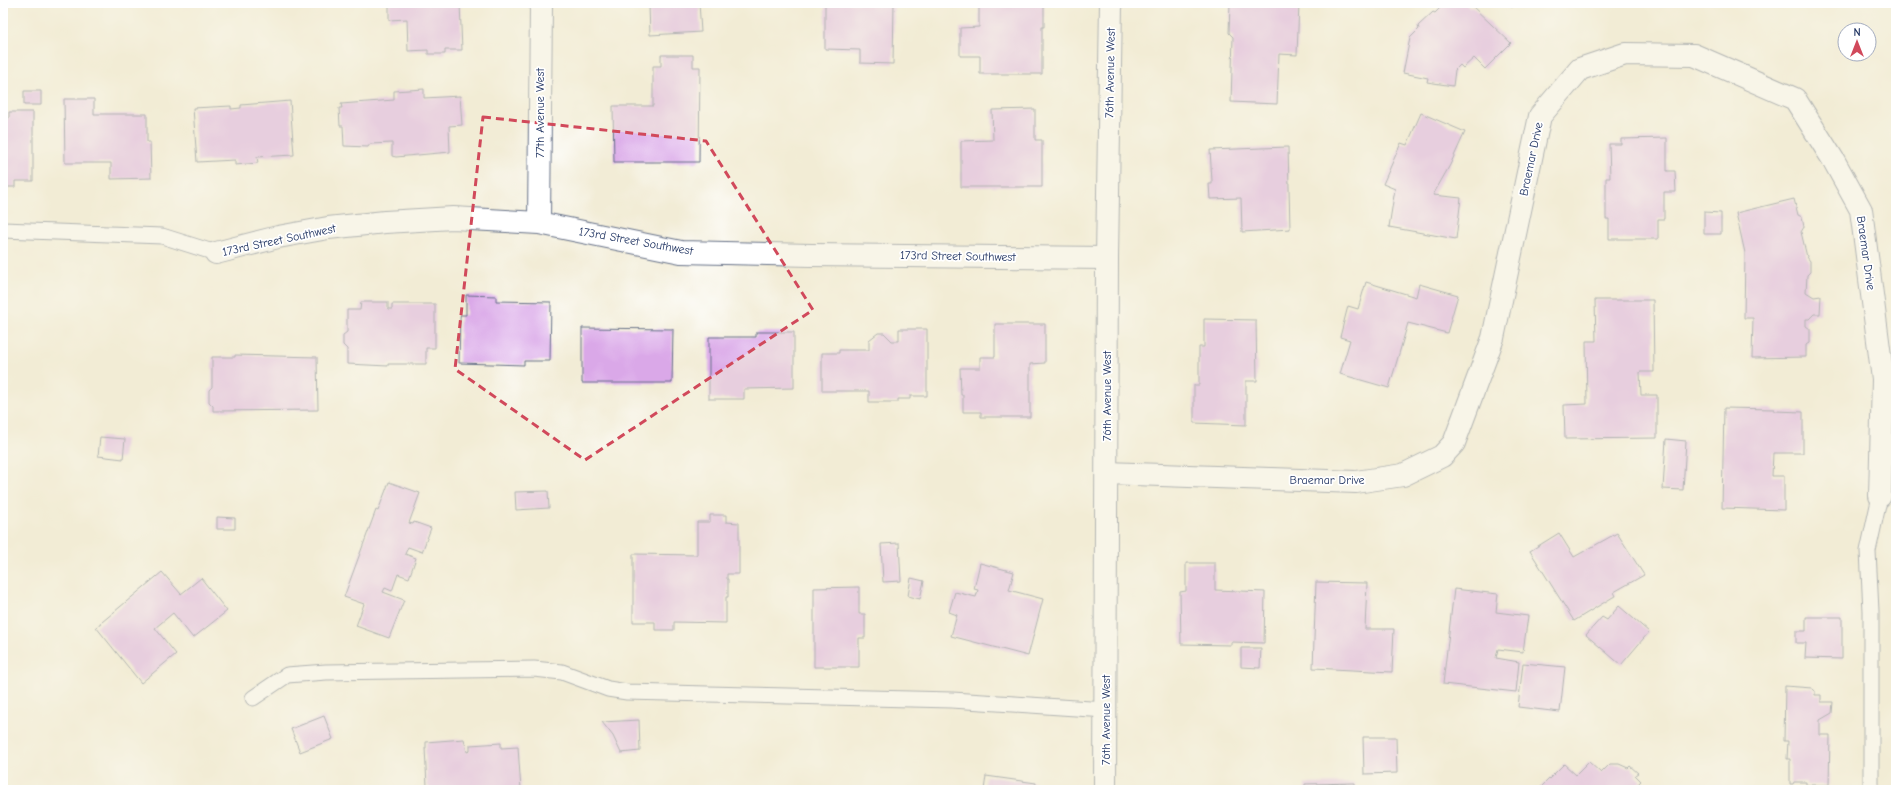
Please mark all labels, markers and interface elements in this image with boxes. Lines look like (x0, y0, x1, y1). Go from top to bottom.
north arrow (1837, 22, 1877, 62)
text: N (1853, 26, 1861, 39)
street label: 76th Avenue West (1102, 27, 1118, 118)
street label: 77th Avenue West (533, 68, 547, 158)
street label: Braemar Drive (1516, 121, 1546, 197)
street label: Braemar Drive (1854, 215, 1878, 291)
street label: 173rd Street Southwest (221, 221, 338, 259)
street label: 173rd Street Southwest (578, 224, 695, 258)
street label: 173rd Street Southwest (900, 248, 1017, 264)
street label: 76th Avenue West (1100, 350, 1114, 441)
street label: Braemar Drive (1290, 473, 1364, 487)
street label: 76th Avenue West (1099, 674, 1113, 765)

